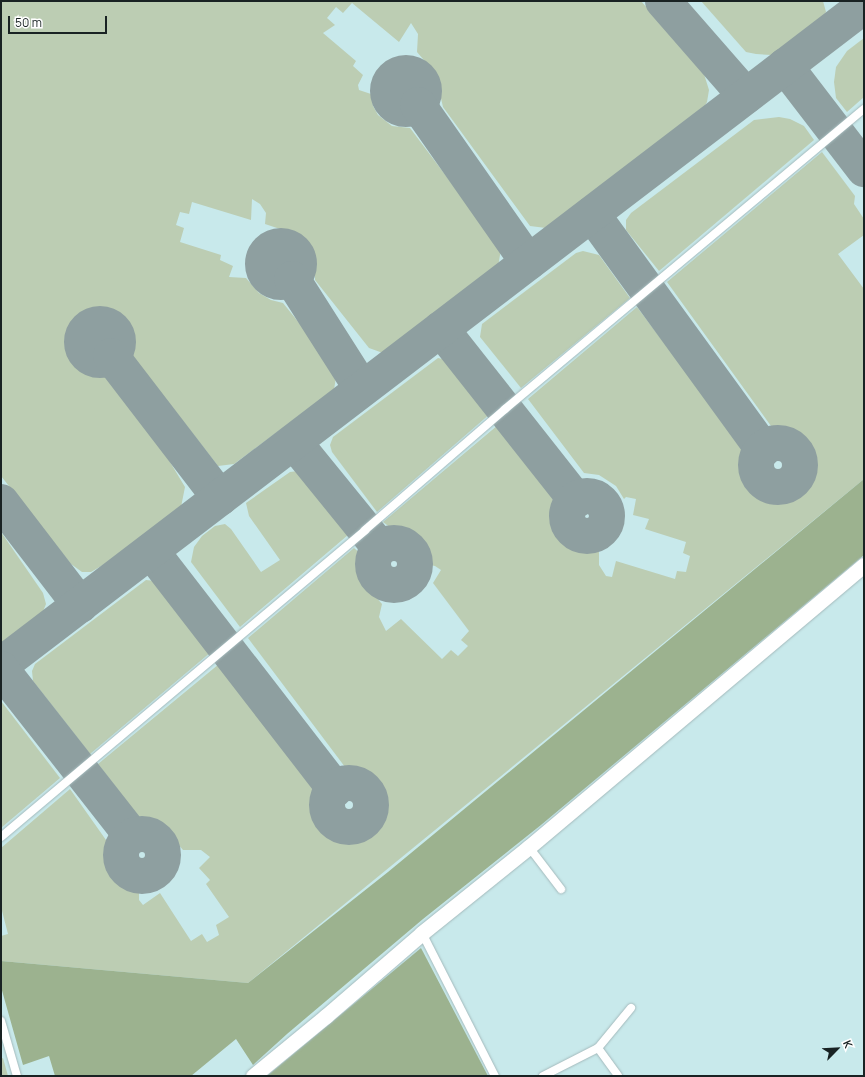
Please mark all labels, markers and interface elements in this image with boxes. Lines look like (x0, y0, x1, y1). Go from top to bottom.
scale bar (10, 8, 109, 34)
text: 50 m (15, 14, 42, 31)
north arrow (817, 1029, 857, 1069)
text: K (840, 1038, 857, 1050)

